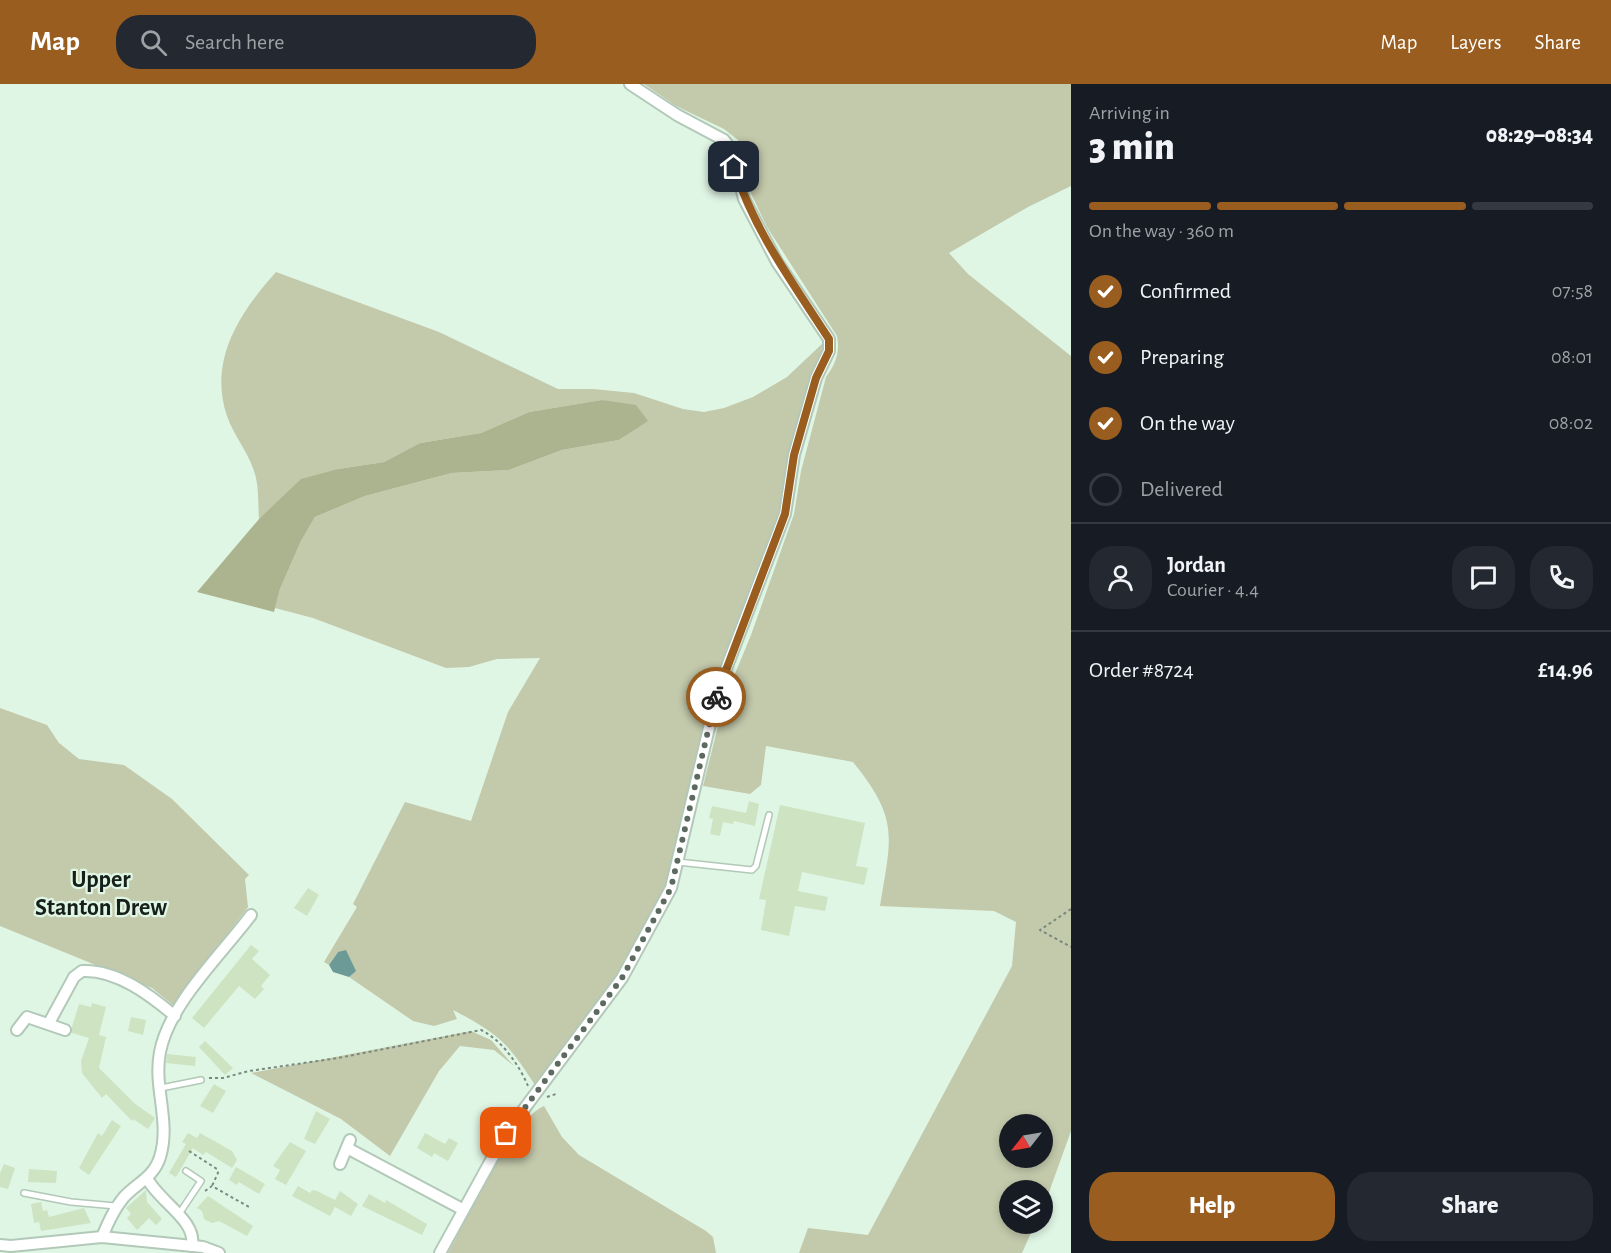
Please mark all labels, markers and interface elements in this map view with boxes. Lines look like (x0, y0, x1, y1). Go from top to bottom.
search box (116, 15, 536, 69)
icon: search (137, 26, 170, 59)
text: Map (30, 28, 80, 56)
text: Search here (185, 31, 284, 53)
text: Map (1381, 32, 1417, 53)
text: Layers (1450, 32, 1501, 53)
text: Share (1534, 32, 1581, 53)
text: Arriving in (1089, 103, 1170, 123)
text: 08:29–08:34 (1486, 124, 1593, 146)
text: 3 min (1089, 128, 1175, 167)
pin (708, 141, 759, 192)
icon: home (717, 150, 750, 183)
text: On the way · 360 m (1089, 221, 1234, 241)
icon: check (1089, 275, 1122, 308)
text: Confirmed (1140, 280, 1231, 302)
text: 07:58 (1552, 281, 1593, 301)
icon: check (1089, 341, 1122, 374)
text: Preparing (1140, 346, 1224, 368)
text: 08:01 (1551, 347, 1593, 367)
icon: check (1089, 407, 1122, 440)
text: On the way (1140, 412, 1235, 434)
text: 08:02 (1549, 413, 1593, 433)
text: Delivered (1140, 478, 1223, 500)
button: person (1089, 546, 1152, 609)
button: chat (1452, 546, 1515, 609)
button: phone (1530, 546, 1593, 609)
text: Jordan (1167, 554, 1226, 576)
text: Courier · 4.4 (1167, 580, 1259, 600)
text: Order #8724 (1089, 659, 1194, 681)
text: £14.96 (1538, 659, 1593, 681)
courier (686, 667, 746, 727)
icon: bike (700, 681, 733, 714)
district label: Upper Stanton Drew (35, 868, 167, 920)
pin (480, 1107, 531, 1158)
north arrow (999, 1114, 1053, 1168)
map controls (999, 1114, 1053, 1234)
icon: bag (489, 1116, 522, 1149)
button: Help (1089, 1172, 1335, 1241)
button: Share (1347, 1172, 1593, 1241)
button: layers (999, 1180, 1053, 1234)

